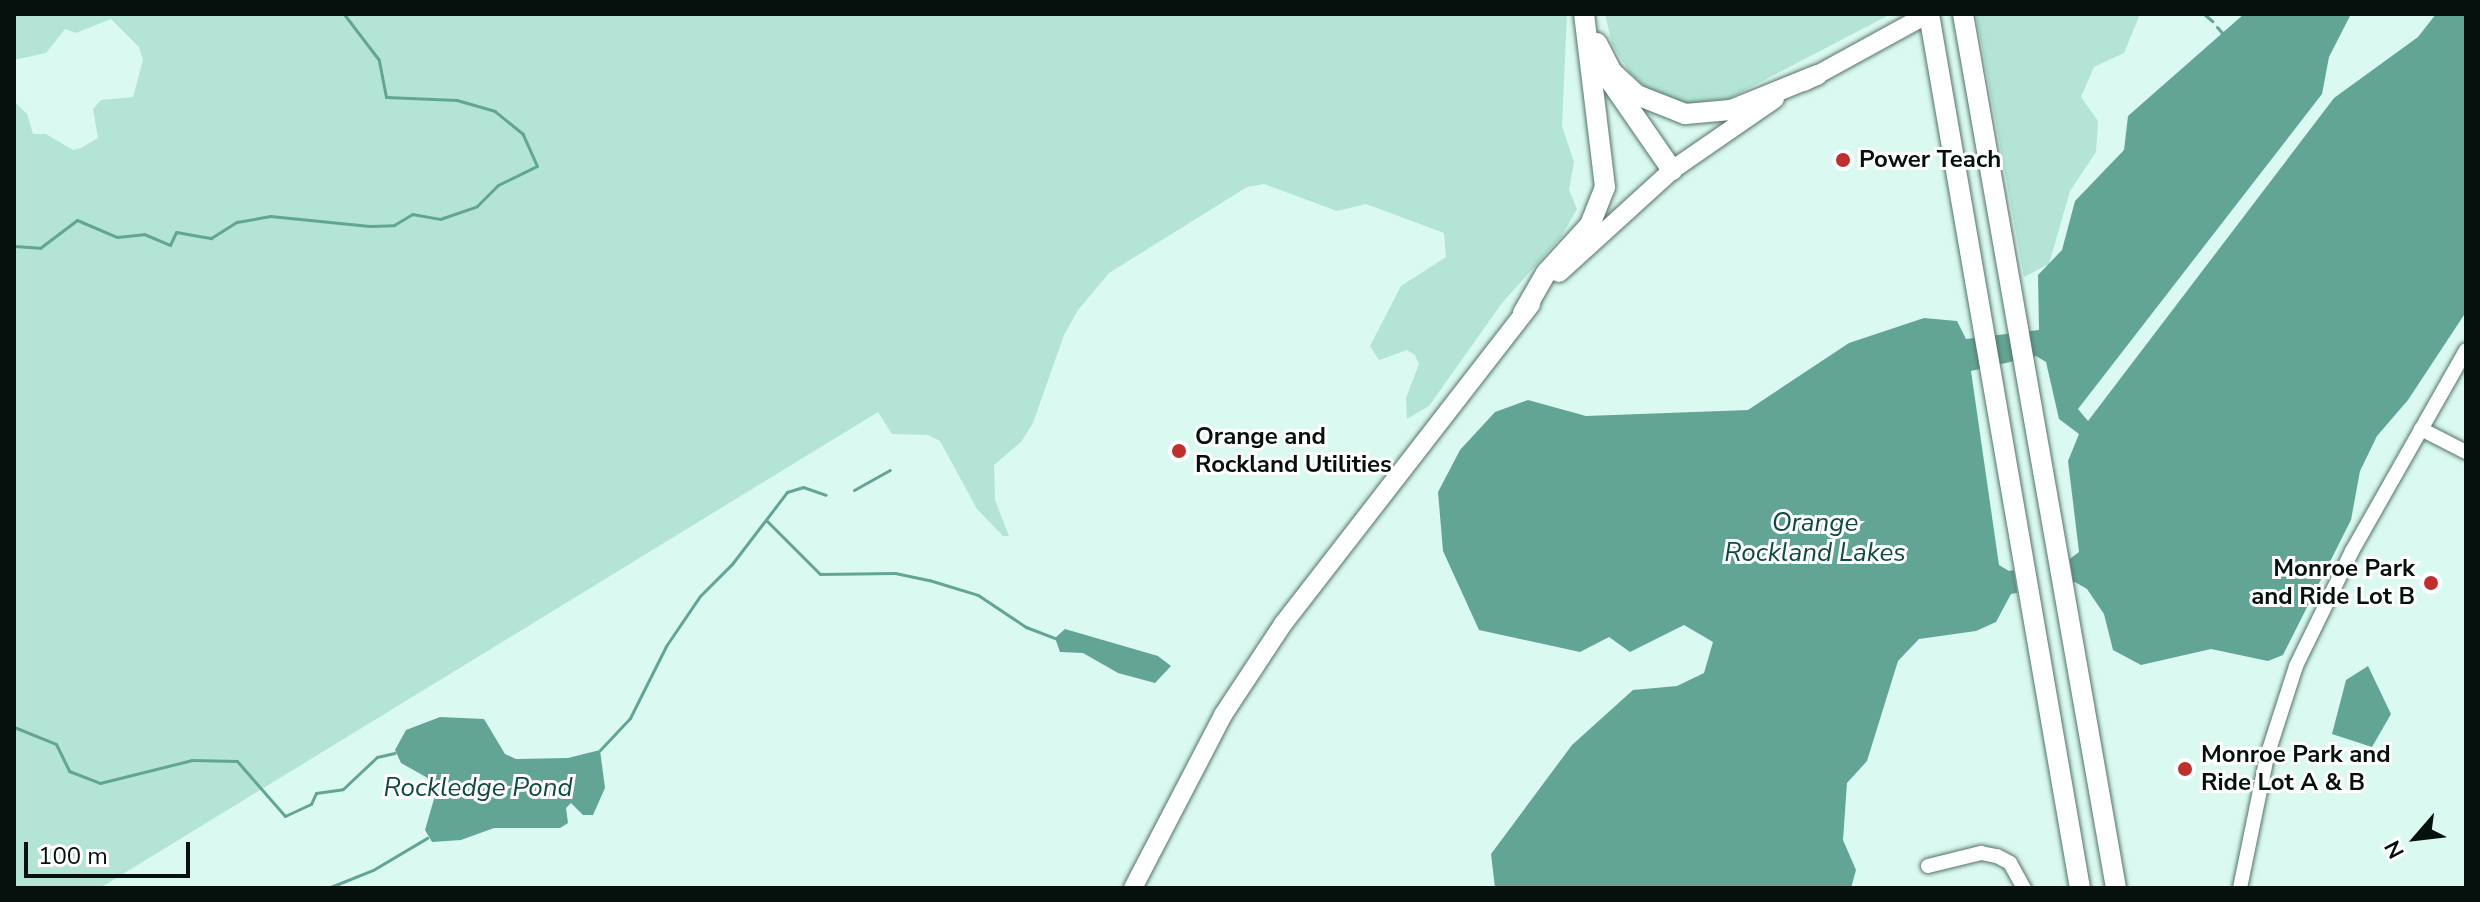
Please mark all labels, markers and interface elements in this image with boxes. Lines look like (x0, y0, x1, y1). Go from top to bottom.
place label: Power Teach (1859, 146, 2001, 174)
marker: Power Teach (1834, 151, 1852, 169)
place label: Orange and Rockland Utilities (1195, 423, 1392, 479)
marker: Orange and Rockland Utilities (1170, 442, 1188, 460)
water label: Orange Rockland Lakes (1724, 507, 1906, 568)
place label: Monroe Park and Ride Lot B (2251, 555, 2415, 611)
marker: Monroe Park and Ride Lot B (2422, 574, 2440, 592)
place label: Monroe Park and Ride Lot A & B (2201, 741, 2391, 797)
marker: Monroe Park and Ride Lot A & B (2176, 760, 2194, 778)
water label: Rockledge Pond (383, 772, 573, 804)
north arrow (2376, 798, 2456, 878)
scale bar (28, 826, 194, 876)
text: N (2378, 835, 2412, 864)
text: 100 m (38, 840, 108, 872)

